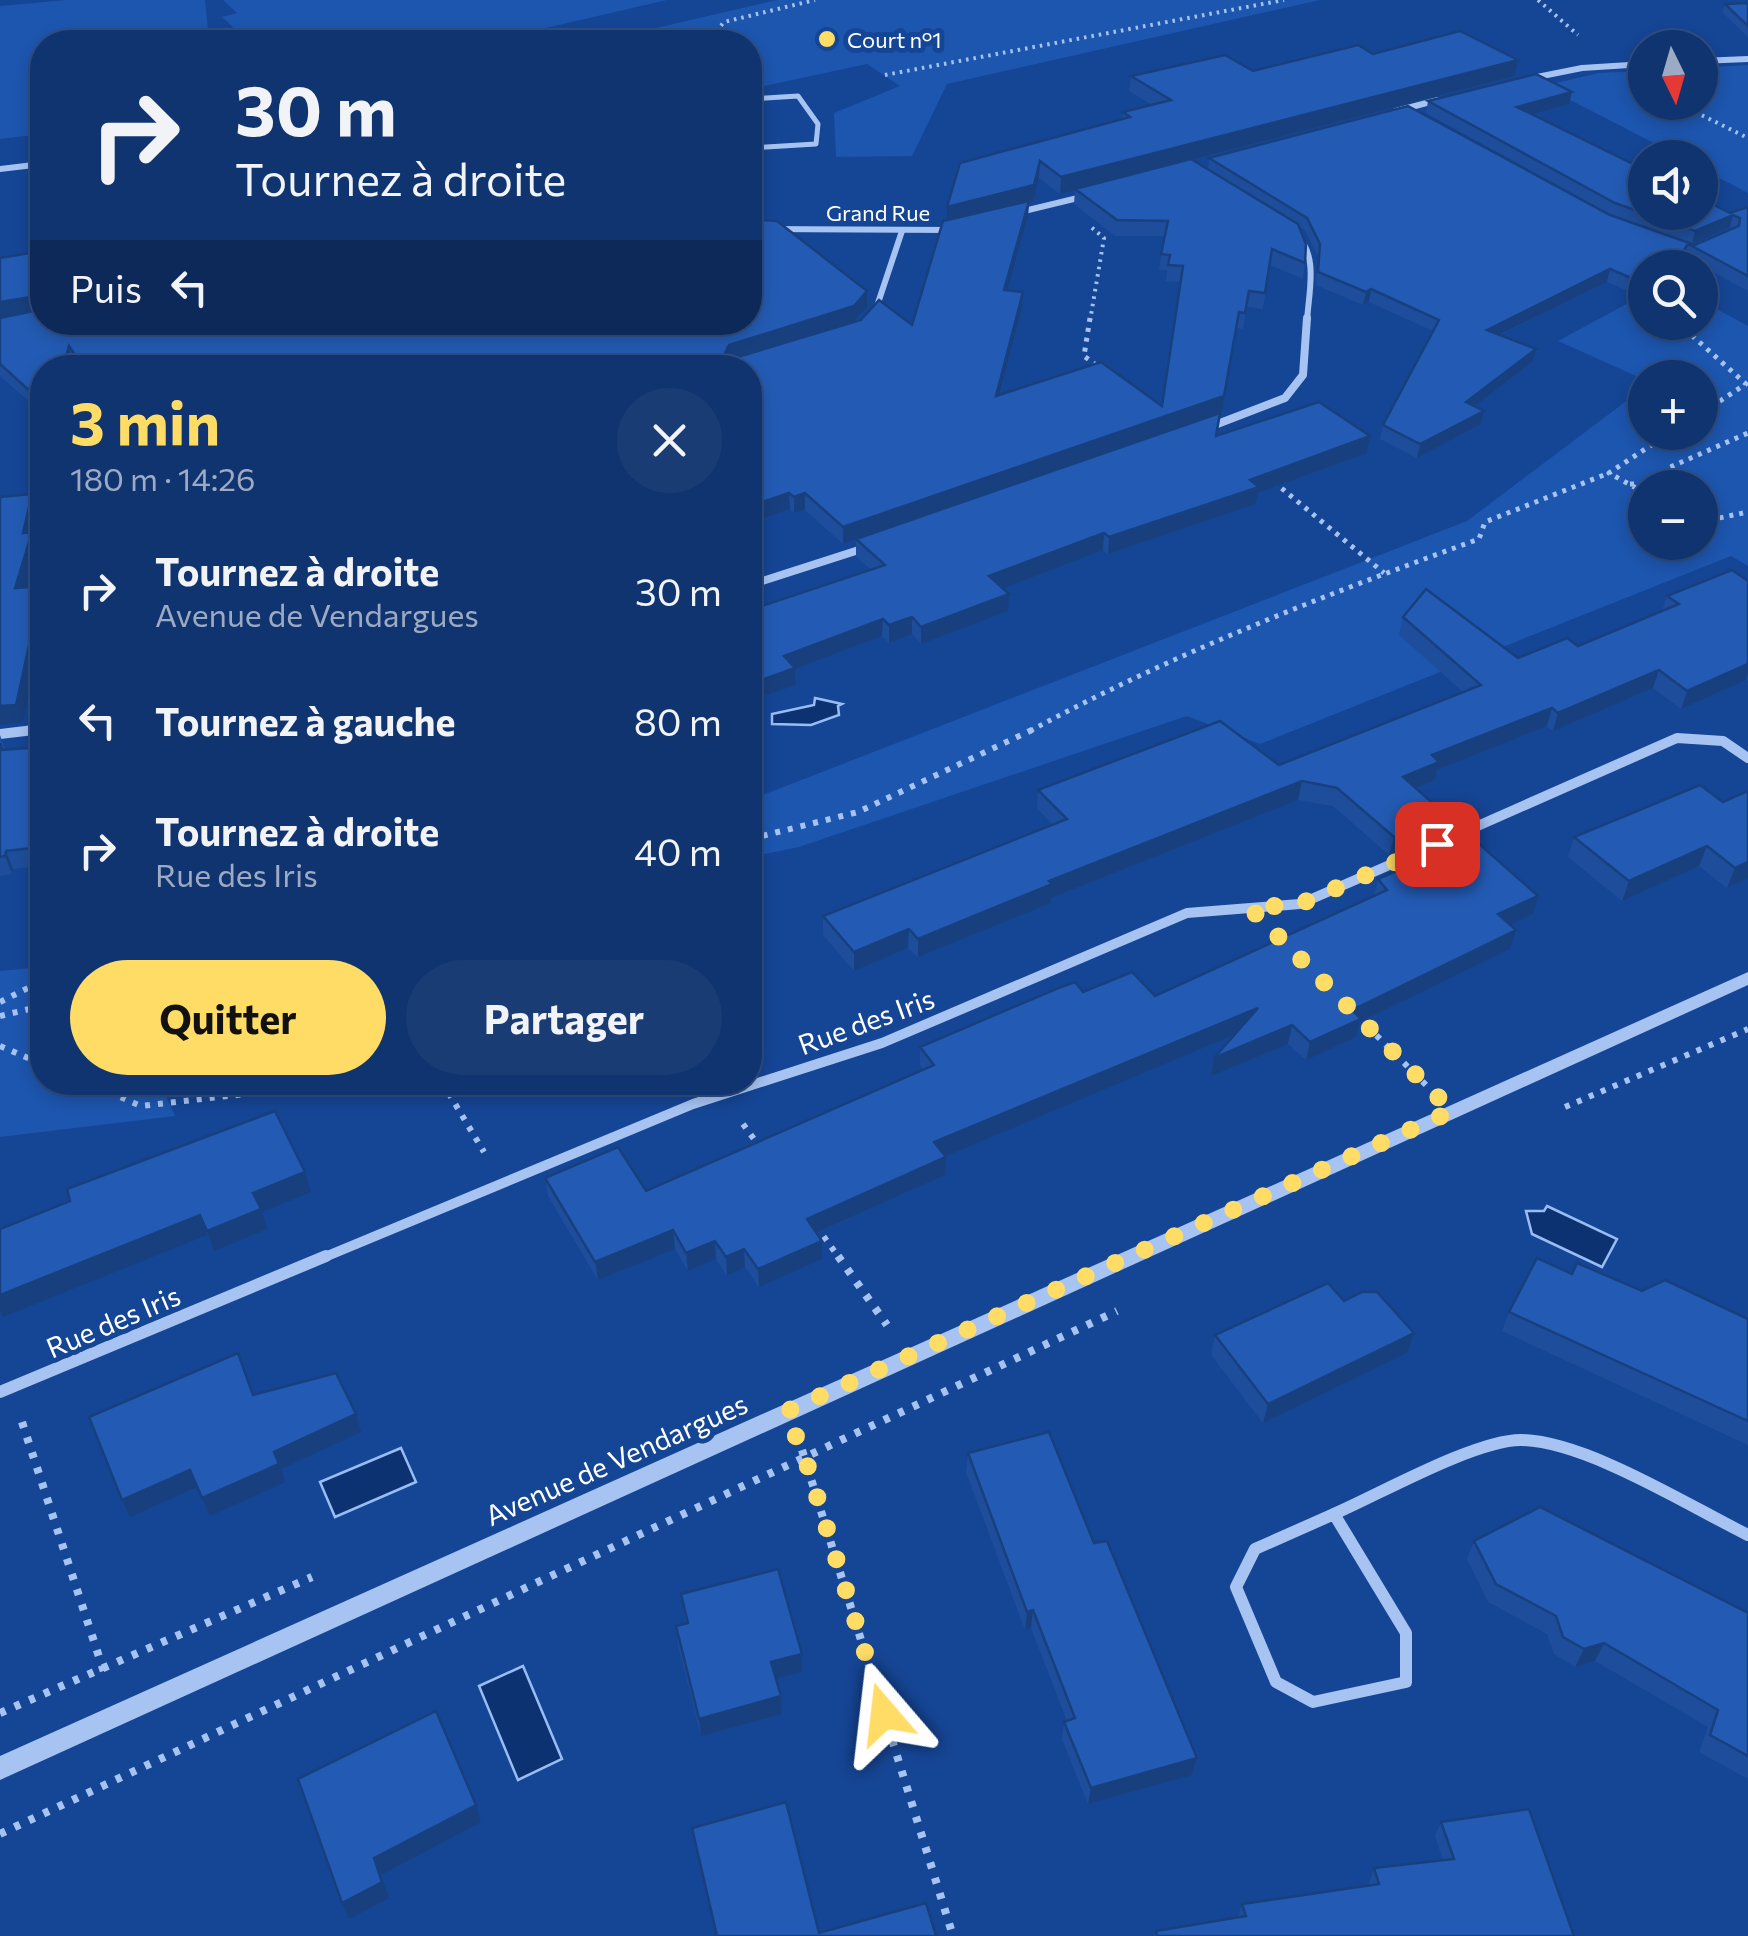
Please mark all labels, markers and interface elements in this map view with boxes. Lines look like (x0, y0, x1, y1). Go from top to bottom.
place label: Court n°1 (847, 26, 942, 53)
marker: Court n°1 (816, 28, 838, 50)
north arrow (1628, 30, 1718, 120)
map controls (1628, 30, 1718, 560)
text: 30 m (235, 65, 397, 150)
icon: right (70, 70, 200, 200)
button: sound (1628, 140, 1718, 230)
text: Tournez à droite (235, 150, 566, 205)
street label: Grand Rue (826, 199, 930, 226)
button: search (1628, 250, 1718, 340)
icon: left (162, 260, 217, 315)
text: Puis (70, 264, 142, 311)
button: + (1628, 360, 1718, 450)
text: 3 min (70, 384, 220, 457)
button: close (617, 388, 722, 493)
text: 180 m · 14:26 (70, 458, 255, 498)
button: − (1628, 470, 1718, 560)
text: Tournez à droite (155, 547, 439, 594)
icon: right (70, 563, 125, 618)
text: 30 m (635, 567, 722, 614)
text: Avenue de Vendargues (155, 594, 479, 634)
icon: left (70, 693, 125, 748)
text: Tournez à gauche (155, 697, 456, 744)
text: 80 m (634, 697, 722, 744)
pin (1395, 802, 1480, 887)
text: Tournez à droite (155, 807, 439, 854)
icon: arrive (1410, 817, 1465, 872)
icon: right (70, 823, 125, 878)
text: 40 m (634, 827, 722, 874)
text: Rue des Iris (155, 854, 318, 894)
button: Quitter (70, 960, 386, 1075)
button: Partager (406, 960, 722, 1075)
street label: Rue des Iris (793, 981, 939, 1061)
street label: Rue des Iris (41, 1278, 185, 1364)
street label: Avenue de Vendargues (480, 1386, 752, 1532)
position arrow (832, 1662, 936, 1766)

